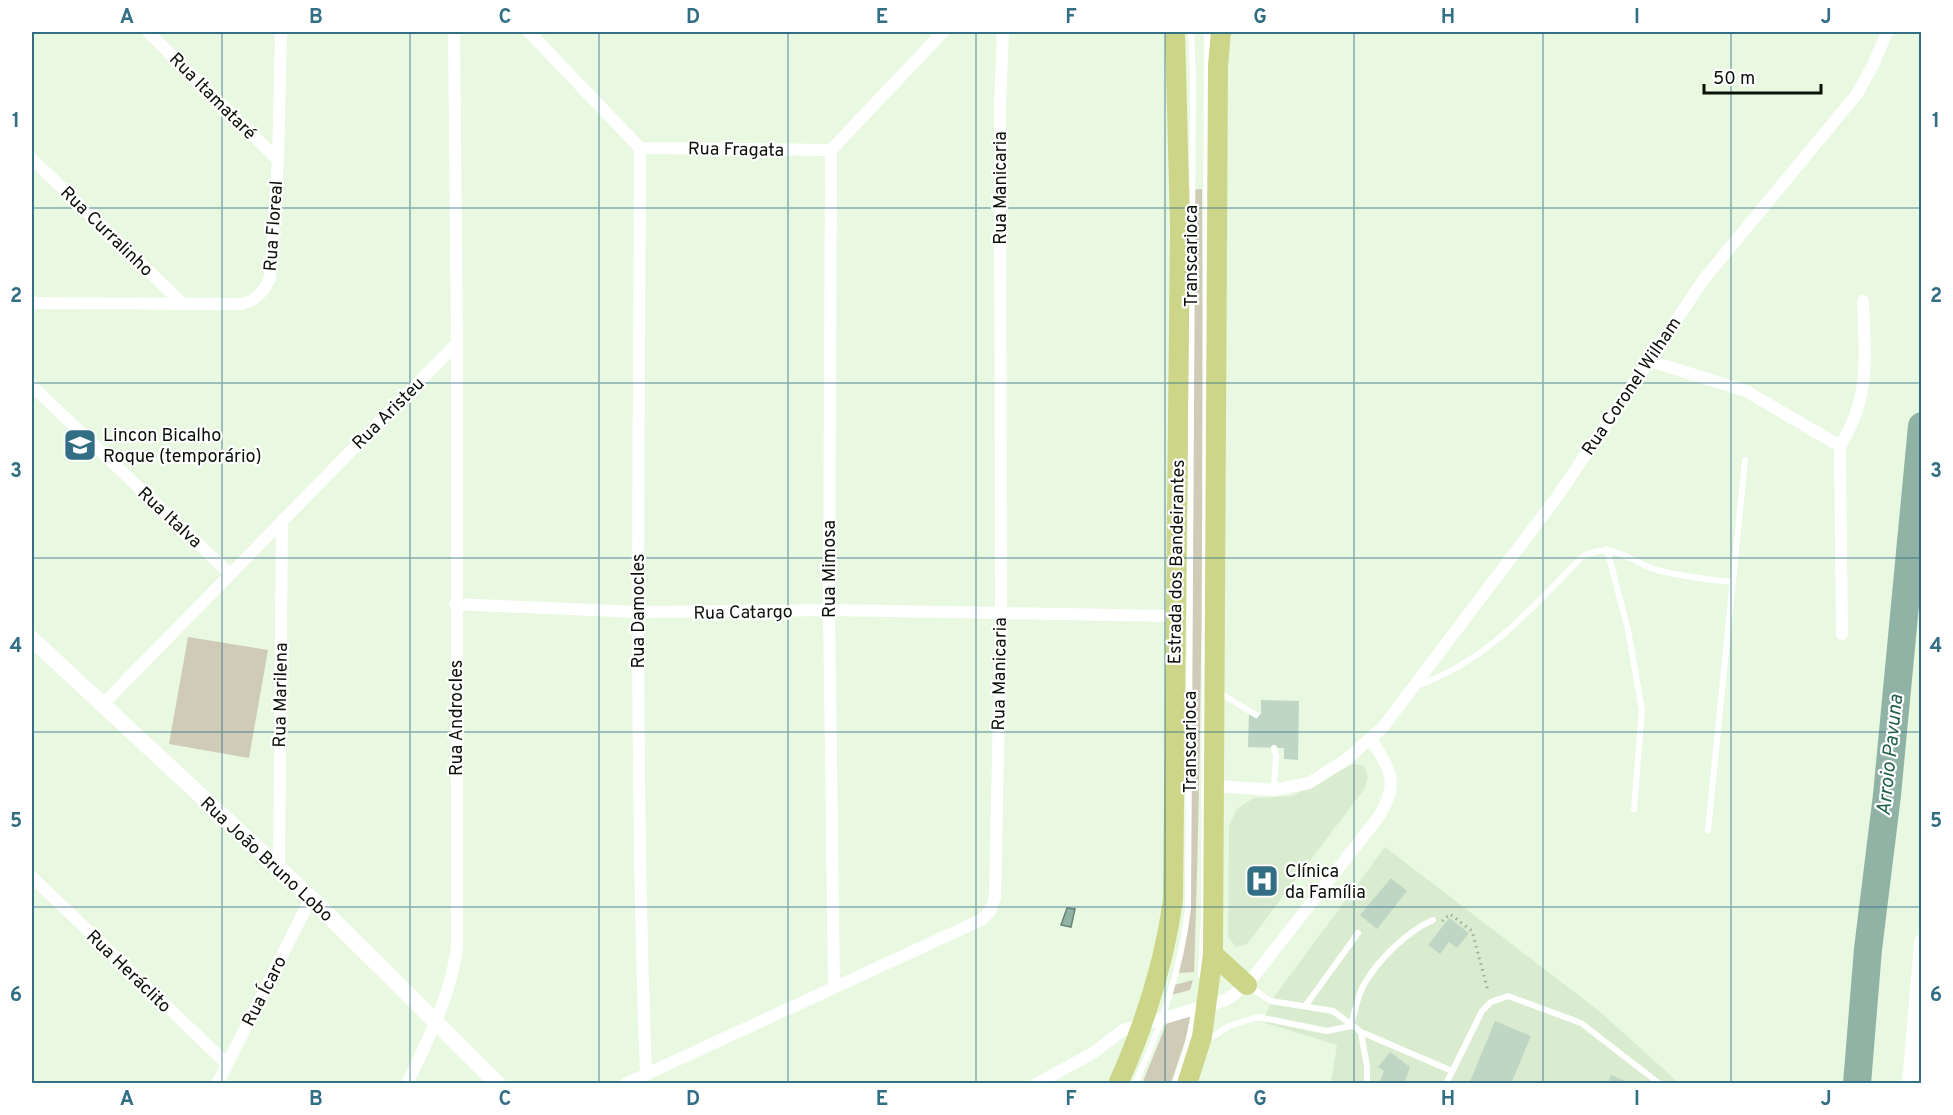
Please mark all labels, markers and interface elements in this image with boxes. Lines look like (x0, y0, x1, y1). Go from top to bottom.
text: A (120, 5, 134, 31)
text: B (309, 5, 323, 31)
text: C (499, 5, 511, 31)
text: D (686, 5, 700, 31)
text: E (876, 5, 888, 31)
text: F (1065, 5, 1077, 31)
text: G (1253, 5, 1267, 31)
text: H (1441, 5, 1455, 31)
text: I (1634, 5, 1640, 31)
text: J (1820, 5, 1832, 31)
street label: Rua Itamataré (163, 49, 260, 146)
scale bar (1704, 57, 1821, 95)
text: 50 m (1713, 68, 1755, 91)
text: 1 (12, 109, 20, 135)
text: 1 (1932, 109, 1940, 135)
street label: Rua Manicaria (990, 131, 1013, 245)
street label: Rua Fragata (688, 138, 784, 163)
street label: Rua Floreal (260, 180, 289, 272)
street label: Rua Curralinho (55, 182, 157, 282)
street label: Transcarioca (1181, 205, 1204, 307)
text: 2 (10, 284, 22, 310)
text: 2 (1930, 284, 1942, 310)
street label: Rua Coronel Wilham (1577, 313, 1687, 460)
street label: Rua Aristeu (348, 373, 430, 455)
place label: Lincon Bicalho Roque (temporário) (103, 425, 262, 469)
school or university icon: Lincon Bicalho Roque (temporário) (62, 427, 98, 463)
text: 3 (10, 459, 22, 485)
street label: Estrada dos Bandeirantes (1164, 459, 1191, 665)
text: 3 (1930, 459, 1942, 485)
street label: Rua Italva (132, 482, 206, 554)
street label: Rua Mimosa (819, 520, 842, 618)
street label: Rua Damocles (628, 554, 651, 668)
street label: Rua Catargo (693, 601, 793, 626)
street label: Rua Manicaria (988, 617, 1013, 731)
text: 4 (10, 634, 22, 660)
text: 4 (1930, 634, 1942, 660)
street label: Rua Marilena (269, 642, 294, 748)
street label: Rua Androcles (446, 660, 469, 776)
street label: Transcarioca (1180, 691, 1203, 793)
water label: Arroio Pavuna (1872, 693, 1910, 817)
street label: Rua João Bruno Lobo (195, 793, 337, 928)
text: 5 (10, 809, 22, 835)
text: 5 (1930, 809, 1942, 835)
place label: Clínica da Família (1285, 861, 1366, 905)
hospital icon: Clínica da Família (1244, 863, 1280, 899)
street label: Rua Heráclito (81, 926, 175, 1018)
street label: Rua Ícaro (236, 952, 293, 1031)
text: 6 (10, 983, 22, 1009)
text: 6 (1930, 983, 1942, 1009)
text: A (120, 1087, 134, 1113)
text: B (309, 1087, 323, 1113)
text: C (499, 1087, 511, 1113)
text: D (686, 1087, 700, 1113)
text: E (876, 1087, 888, 1113)
text: F (1065, 1087, 1077, 1113)
text: G (1253, 1087, 1267, 1113)
text: H (1441, 1087, 1455, 1113)
text: I (1634, 1087, 1640, 1113)
text: J (1820, 1087, 1832, 1113)

